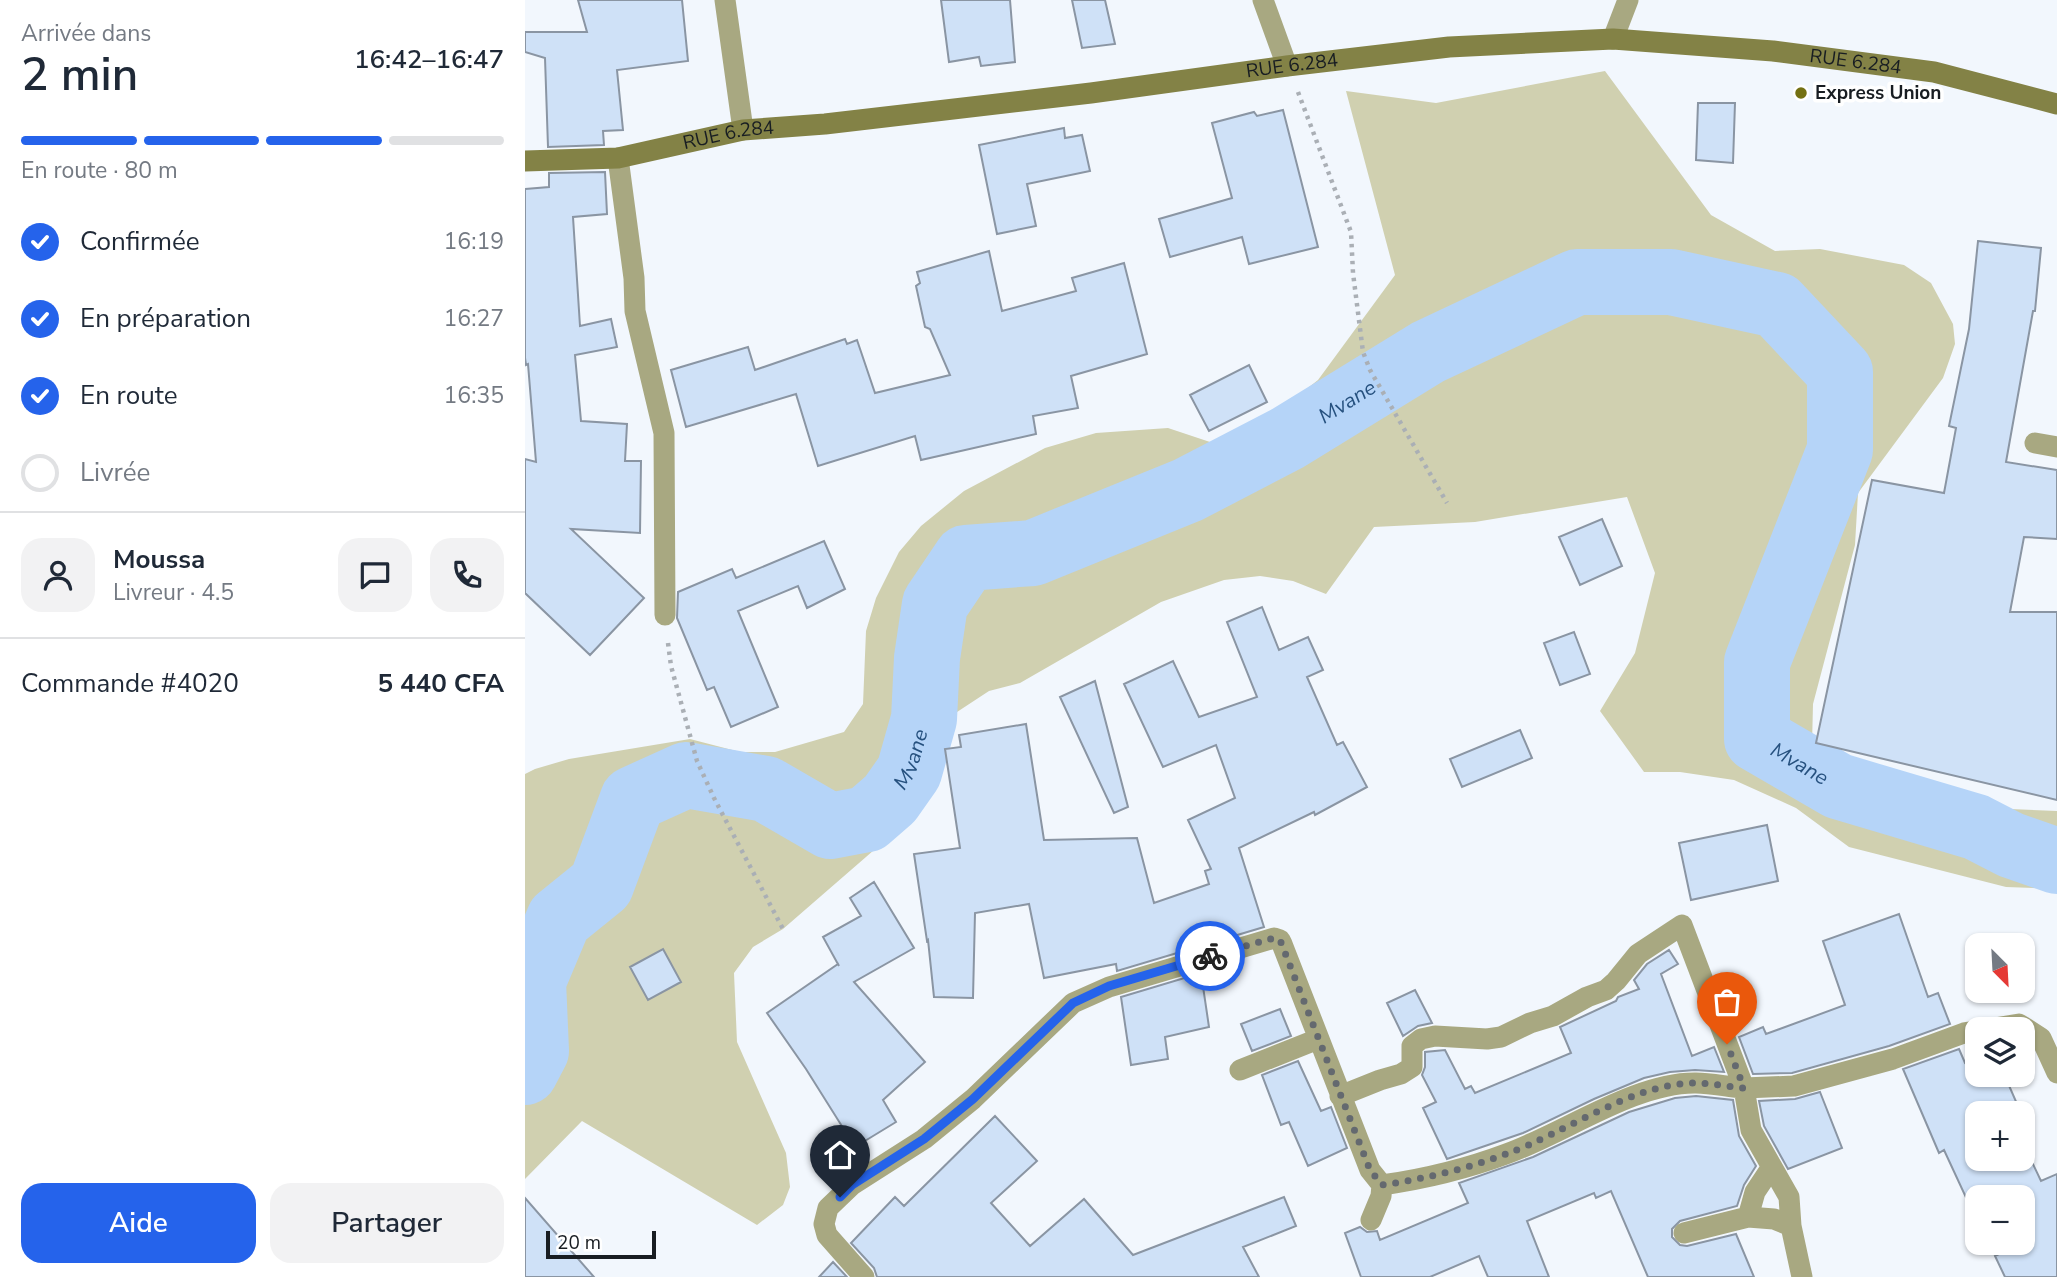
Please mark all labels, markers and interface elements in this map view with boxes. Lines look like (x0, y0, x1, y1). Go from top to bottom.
text: Arrivée dans (21, 18, 151, 49)
text: 16:42–16:47 (354, 42, 504, 77)
text: 2 min (21, 43, 138, 106)
street label: RUE 6.284 (1808, 43, 1903, 81)
street label: RUE 6.284 (1244, 47, 1339, 85)
place label: Express Union (1815, 80, 1941, 106)
marker: Express Union (1793, 85, 1809, 101)
street label: RUE 6.284 (680, 115, 775, 156)
text: En route · 80 m (21, 155, 178, 186)
icon: check (21, 223, 59, 261)
text: Confirmée (80, 224, 200, 259)
text: 16:19 (444, 226, 504, 257)
icon: check (21, 300, 59, 338)
text: En préparation (80, 301, 251, 336)
text: 16:27 (444, 303, 504, 334)
water label: Mvane (1313, 373, 1381, 430)
icon: check (21, 377, 59, 415)
text: En route (80, 378, 178, 413)
text: 16:35 (444, 380, 504, 411)
text: Livrée (80, 455, 150, 490)
button: person (21, 538, 95, 612)
button: chat (338, 538, 412, 612)
button: phone (430, 538, 504, 612)
text: Moussa (113, 542, 205, 577)
text: Livreur · 4.5 (113, 577, 234, 608)
text: Commande #4020 (21, 666, 239, 701)
text: 5 440 CFA (377, 666, 504, 701)
water label: Mvane (887, 726, 934, 795)
water label: Mvane (1765, 736, 1834, 792)
courier (1175, 921, 1245, 991)
north arrow (1965, 933, 2035, 1003)
map controls (1965, 933, 2035, 1255)
icon: bike (1191, 937, 1229, 975)
pin (1697, 972, 1757, 1044)
icon: bag (1708, 983, 1746, 1021)
button: layers (1965, 1017, 2035, 1087)
button: + (1965, 1101, 2035, 1171)
pin (810, 1125, 870, 1197)
icon: home (821, 1136, 859, 1174)
button: Aide (21, 1183, 256, 1263)
button: Partager (270, 1183, 504, 1263)
button: − (1965, 1185, 2035, 1255)
scale bar (546, 1228, 656, 1260)
text: 20 m (557, 1230, 601, 1256)

